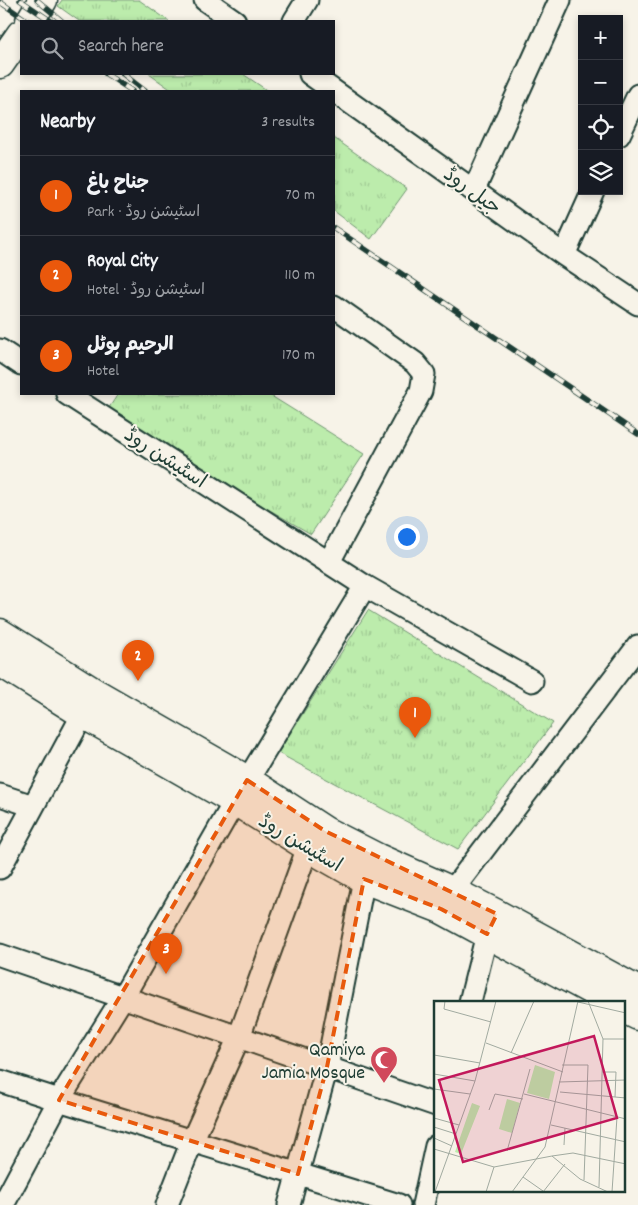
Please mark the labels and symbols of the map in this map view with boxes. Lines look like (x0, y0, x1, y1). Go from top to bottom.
street label: جیل روڈ (437, 162, 506, 223)
street label: اسٹیشن روڈ (117, 422, 211, 497)
your location (394, 524, 420, 550)
pin: 2 (122, 640, 154, 681)
pin: 1 (399, 697, 431, 738)
street label: اسٹیشن روڈ (252, 808, 347, 881)
pin: 3 (150, 933, 182, 974)
inset map (434, 1001, 626, 1192)
place label: Qamiya Jamia Mosque (262, 1037, 366, 1088)
mosque icon: Qamiya Jamia Mosque (369, 1045, 399, 1084)

